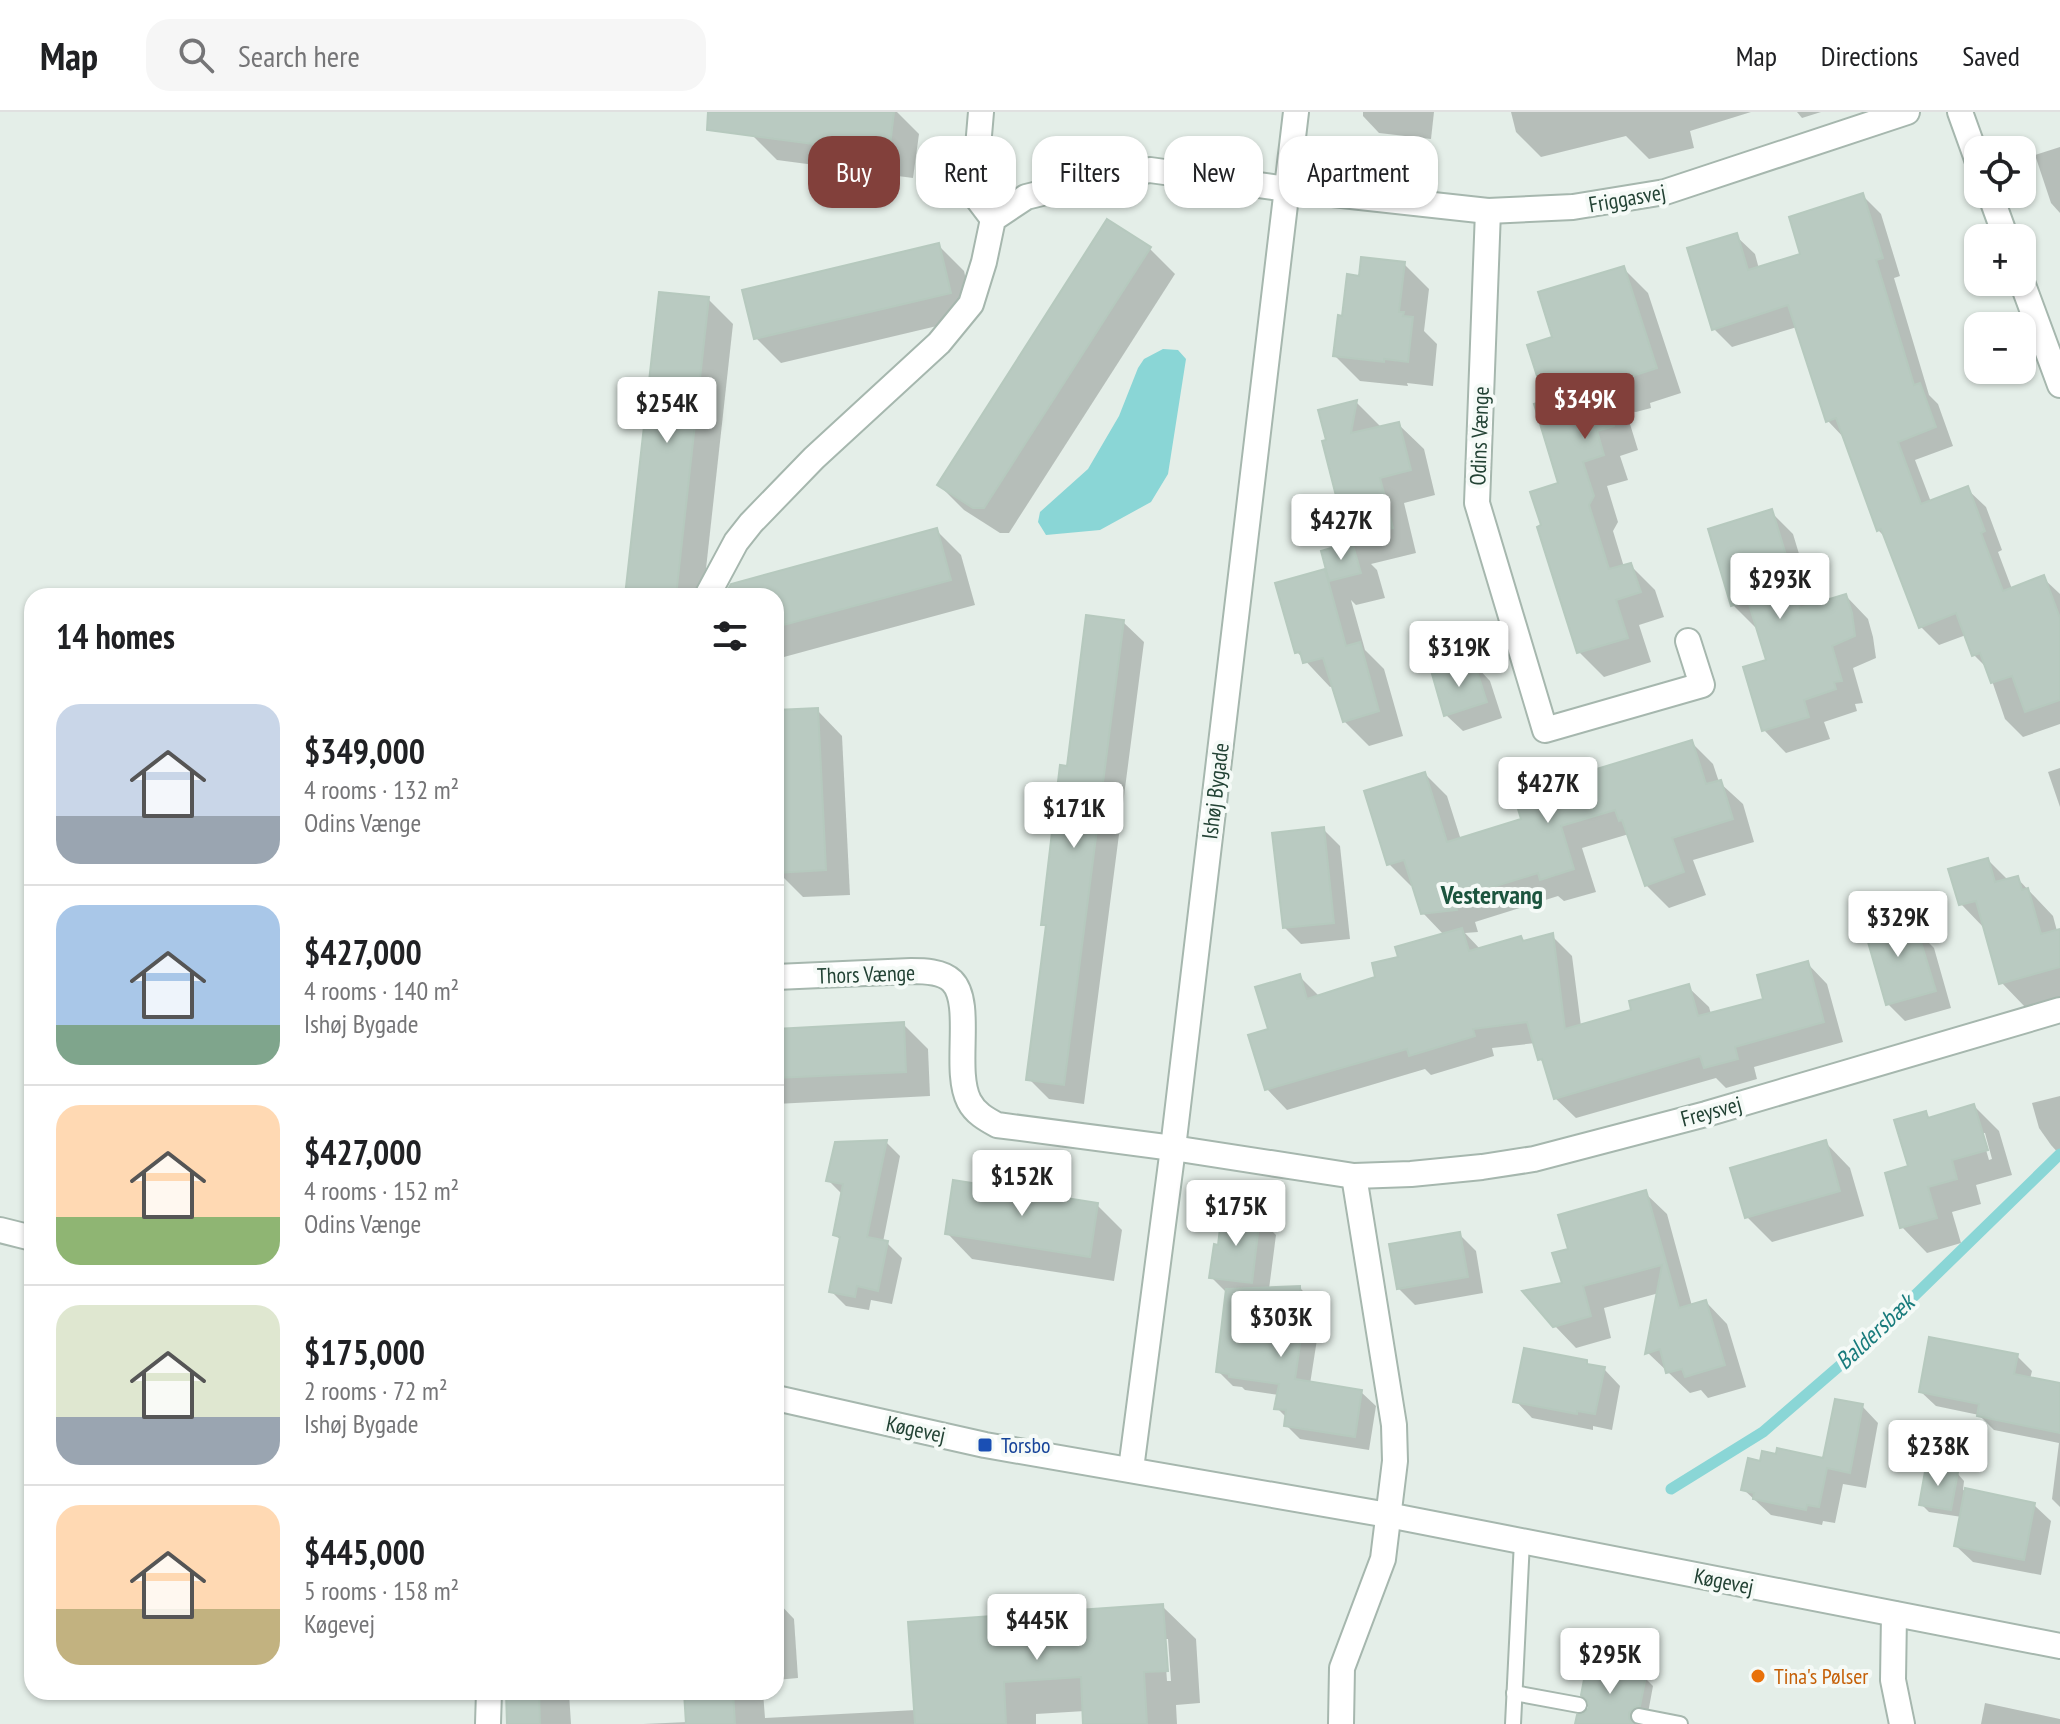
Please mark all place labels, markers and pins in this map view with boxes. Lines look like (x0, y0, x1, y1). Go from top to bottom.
pin: $349K (1529, 373, 1641, 441)
pin: $254K (611, 377, 723, 445)
pin: $427K (1285, 494, 1397, 562)
pin: $293K (1724, 553, 1836, 621)
pin: $319K (1403, 621, 1515, 689)
pin: $427K (1492, 757, 1604, 825)
pin: $171K (1018, 782, 1130, 850)
pin: $329K (1842, 891, 1954, 959)
pin: $152K (966, 1150, 1078, 1218)
pin: $175K (1180, 1180, 1292, 1248)
pin: $303K (1225, 1291, 1337, 1359)
pin: $238K (1882, 1420, 1994, 1488)
place label: Torsbo (1001, 1431, 1051, 1459)
marker: Torsbo (976, 1436, 994, 1454)
pin: $445K (981, 1594, 1093, 1662)
pin: $295K (1554, 1628, 1666, 1696)
place label: Tina's Pølser (1774, 1662, 1868, 1690)
marker: Tina's Pølser (1749, 1667, 1767, 1685)

